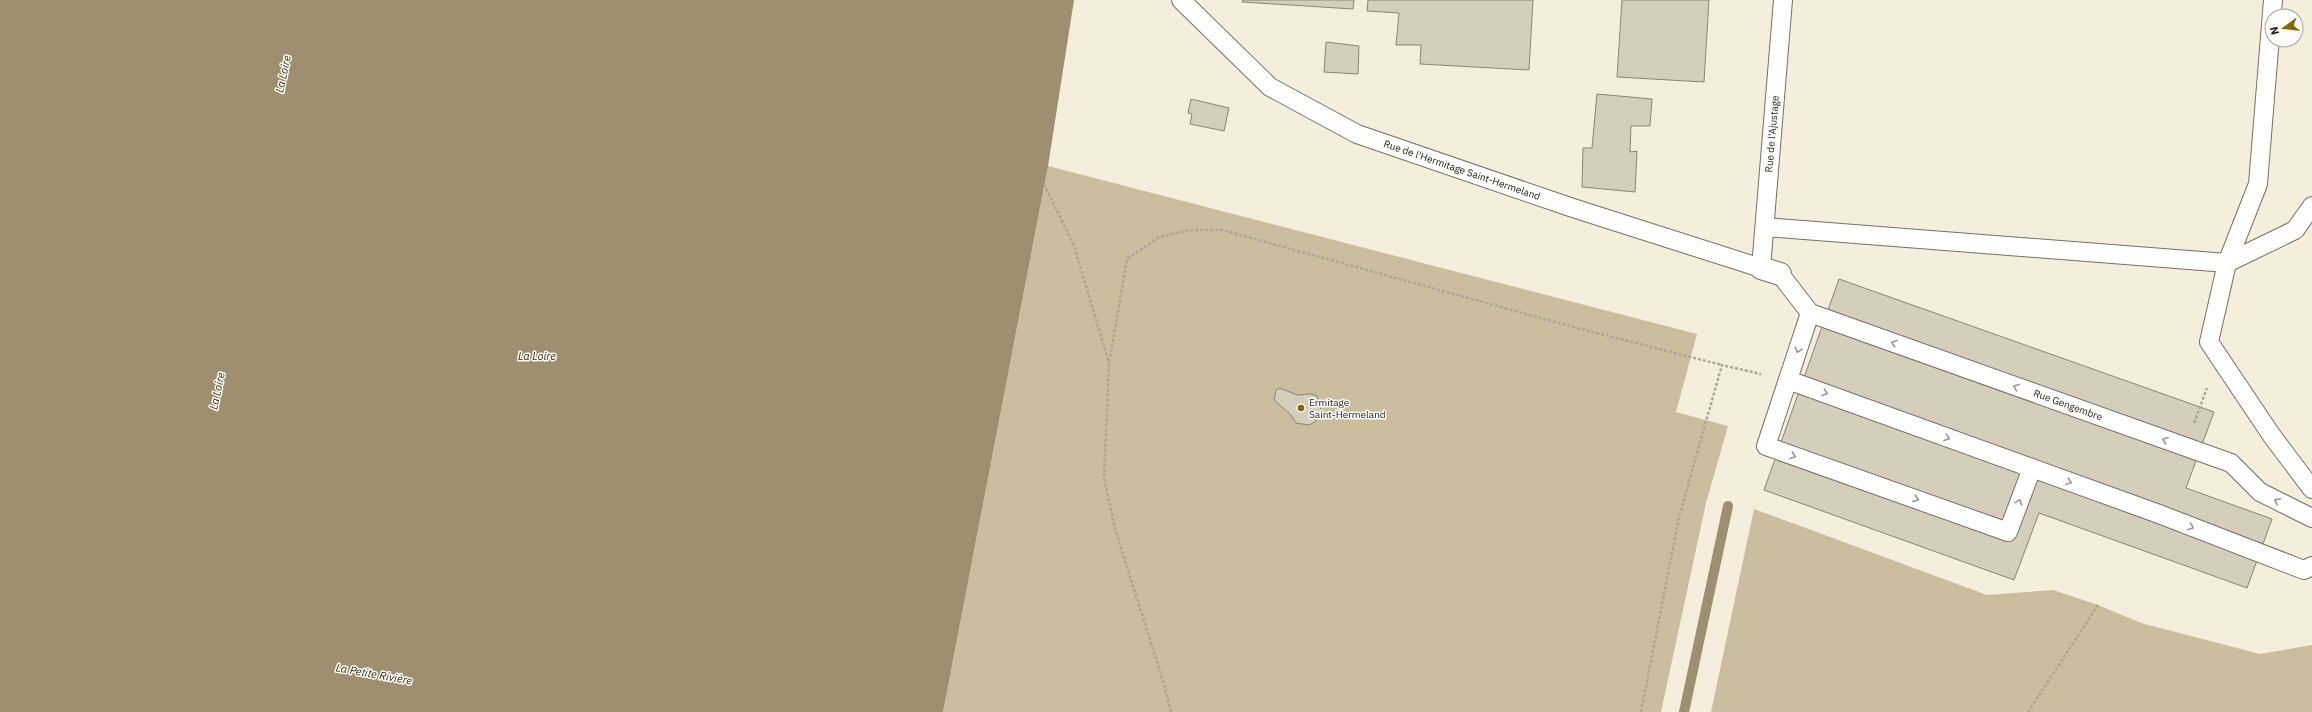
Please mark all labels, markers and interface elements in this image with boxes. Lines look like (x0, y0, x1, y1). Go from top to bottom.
north arrow (2264, 8, 2304, 48)
text: N (2267, 25, 2282, 36)
water label: La Loire (272, 54, 294, 94)
street label: Rue de l'Ajustage (1762, 94, 1782, 173)
street label: Rue de l'Hermitage Saint-Hermeland (1382, 137, 1542, 203)
one-way arrow (1891, 339, 1898, 348)
one-way arrow (1794, 347, 1803, 354)
water label: La Loire (518, 349, 556, 363)
water label: La Loire (206, 371, 228, 411)
one-way arrow (2013, 383, 2020, 391)
street label: Rue Gengembre (2032, 387, 2105, 424)
one-way arrow (1821, 389, 1828, 397)
place label: Ermitage Saint-Hermeland (1309, 396, 1386, 421)
marker: Ermitage Saint-Hermeland (1296, 403, 1306, 413)
one-way arrow (1943, 433, 1950, 441)
one-way arrow (2162, 436, 2169, 444)
one-way arrow (1790, 451, 1797, 459)
one-way arrow (2066, 477, 2073, 485)
one-way arrow (1912, 495, 1919, 503)
one-way arrow (2274, 498, 2281, 506)
one-way arrow (2015, 499, 2023, 506)
one-way arrow (2188, 522, 2195, 530)
water label: La Petite Rivière (335, 660, 414, 688)

